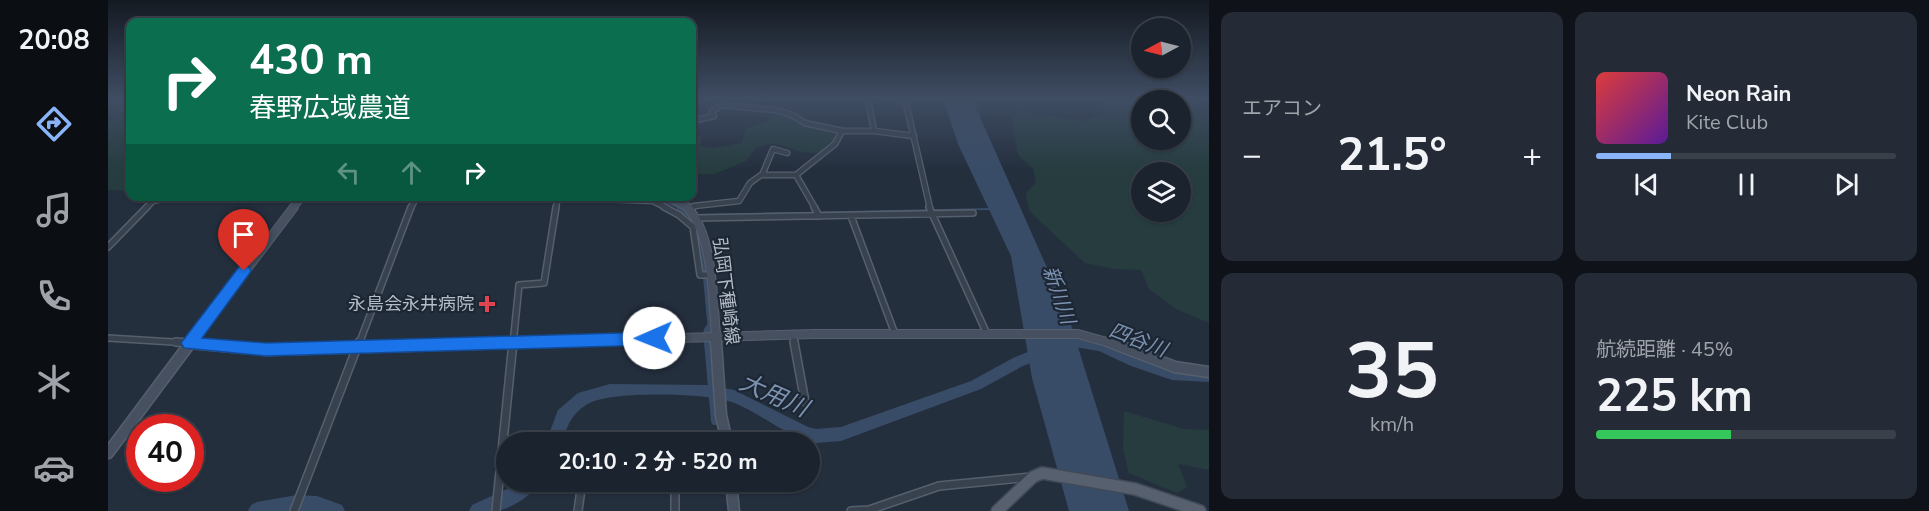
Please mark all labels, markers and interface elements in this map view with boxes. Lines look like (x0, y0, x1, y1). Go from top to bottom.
north arrow (1131, 18, 1191, 78)
map controls (1131, 18, 1191, 222)
text: 20:08 (18, 22, 90, 59)
text: 430 m (249, 32, 373, 89)
icon: right (150, 42, 228, 120)
text: Neon Rain (1686, 79, 1791, 109)
text: 春野広域農道 (249, 90, 411, 127)
button: search (1131, 90, 1191, 150)
text: エアコン (1242, 95, 1322, 122)
icon: directions (33, 103, 75, 145)
text: Kite Club (1686, 109, 1768, 136)
text: 21.5° (1337, 125, 1447, 186)
text: − (1242, 133, 1262, 178)
text: + (1522, 133, 1542, 178)
icon: left (332, 156, 365, 189)
icon: ahead (395, 156, 428, 189)
icon: right (458, 156, 491, 189)
button: layers (1131, 162, 1191, 222)
icon: previous (1630, 168, 1663, 201)
icon: pause (1730, 168, 1763, 201)
icon: next (1830, 168, 1863, 201)
icon: music (33, 189, 75, 231)
pin (218, 209, 269, 271)
icon: arrive (227, 218, 260, 251)
street label: 弘岡下種崎線 (708, 236, 744, 346)
water label: 新川川 (1036, 262, 1082, 330)
icon: phone (33, 275, 75, 317)
place label: 永島会永井病院 (348, 292, 474, 316)
marker: 永島会永井病院 (478, 295, 496, 313)
position arrow (622, 306, 686, 370)
water label: 四谷川 (1105, 317, 1173, 364)
text: 35 (1345, 318, 1439, 425)
text: 航続距離 · 45% (1596, 336, 1733, 363)
icon: climate (33, 361, 75, 403)
water label: 大用川 (735, 366, 816, 425)
text: 225 km (1596, 366, 1753, 427)
text: km/h (1370, 411, 1414, 438)
speed limit sign: 40 (126, 414, 204, 492)
icon: car (33, 447, 75, 489)
text: 20:10 · 2 分 · 520 m (559, 447, 757, 477)

